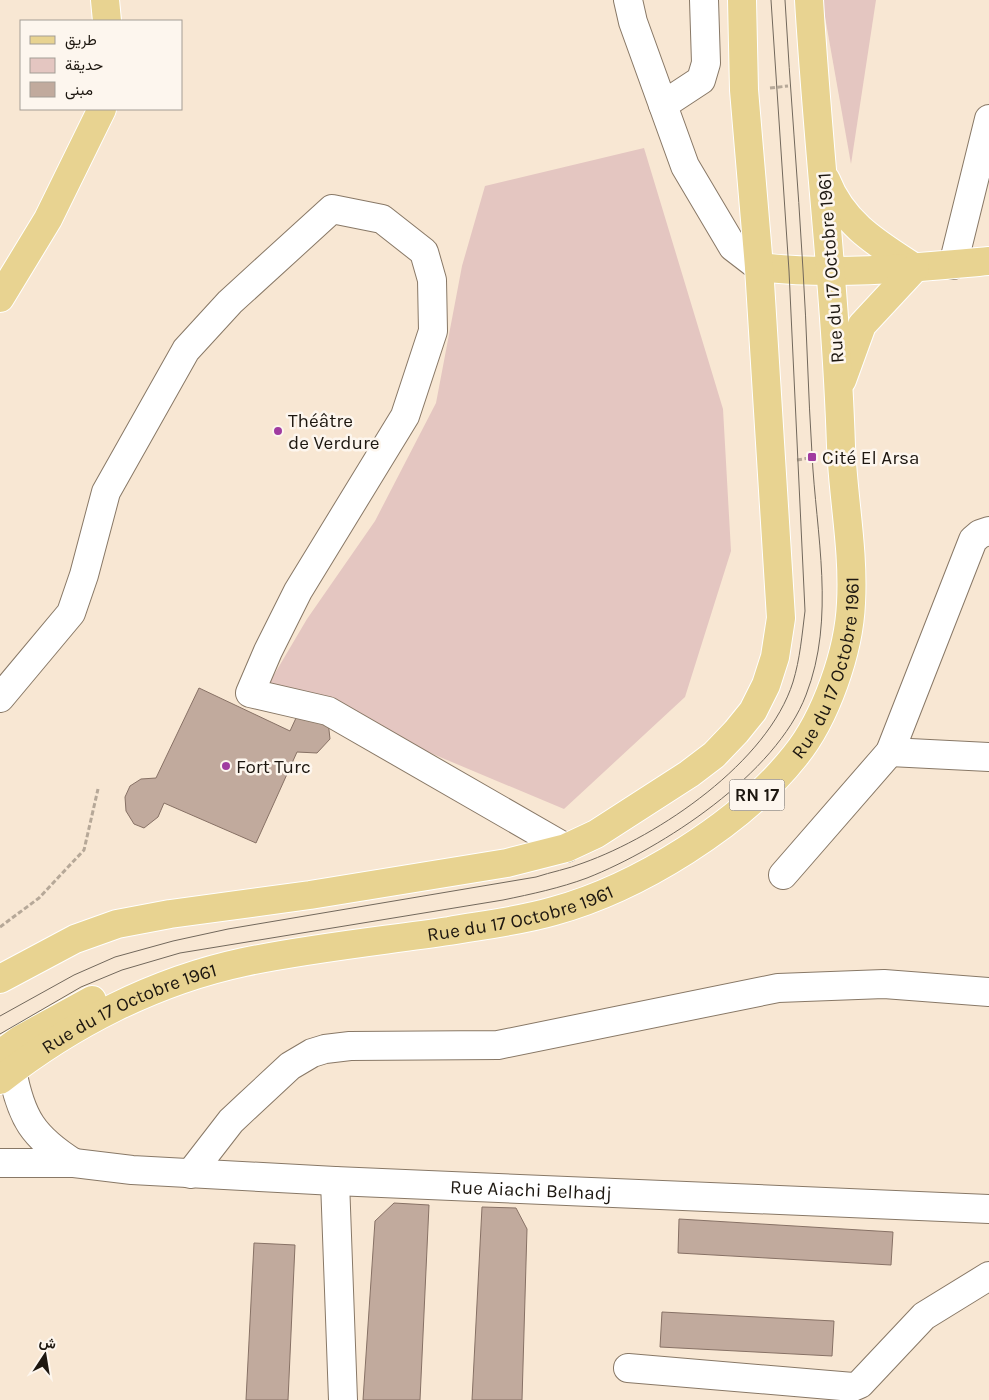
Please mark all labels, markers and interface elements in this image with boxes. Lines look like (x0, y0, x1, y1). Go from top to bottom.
legend (20, 20, 182, 110)
text: طريق (65, 31, 97, 50)
text: حديقة (65, 56, 103, 74)
text: مبنى (65, 81, 93, 100)
street label: Rue du 17 Octobre 1961 (813, 172, 849, 364)
place label: Théâtre de Verdure (288, 410, 380, 454)
marker: Théâtre de Verdure (272, 425, 284, 437)
place label: Cité El Arsa (822, 447, 919, 469)
marker: Cité El Arsa (806, 451, 818, 463)
street label: Rue du 17 Octobre 1961 (787, 577, 864, 763)
place label: Fort Turc (236, 756, 311, 778)
marker: Fort Turc (220, 760, 232, 772)
road number: RN 17 (730, 780, 784, 810)
street label: Rue du 17 Octobre 1961 (426, 881, 617, 946)
street label: Rue du 17 Octobre 1961 (38, 959, 219, 1059)
street label: Rue Aiachi Belhadj (450, 1176, 612, 1205)
north arrow (20, 1330, 70, 1380)
text: ش (38, 1333, 58, 1353)

